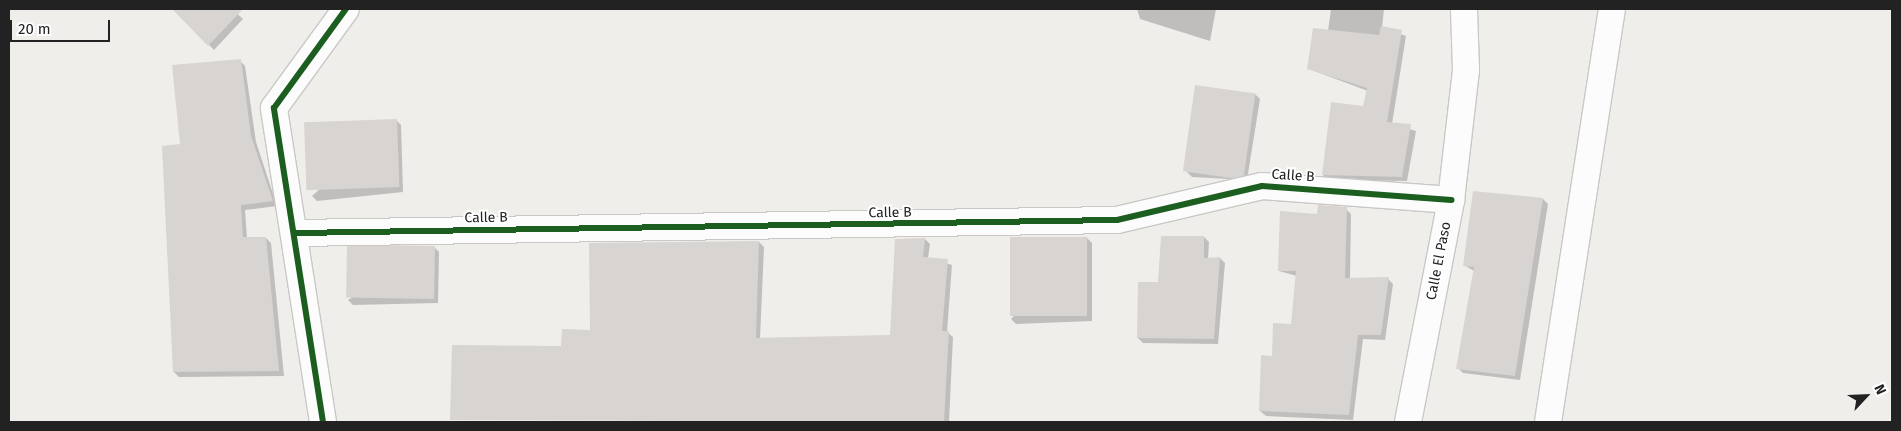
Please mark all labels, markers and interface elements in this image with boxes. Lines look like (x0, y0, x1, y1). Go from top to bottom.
scale bar (12, 10, 112, 42)
text: 20 m (18, 20, 51, 38)
street label: Calle B (1271, 166, 1315, 186)
street label: Calle B (868, 204, 912, 222)
street label: Calle B (464, 209, 508, 227)
street label: Calle El Paso (1423, 220, 1455, 302)
north arrow (1841, 371, 1891, 421)
text: N (1870, 382, 1890, 397)

